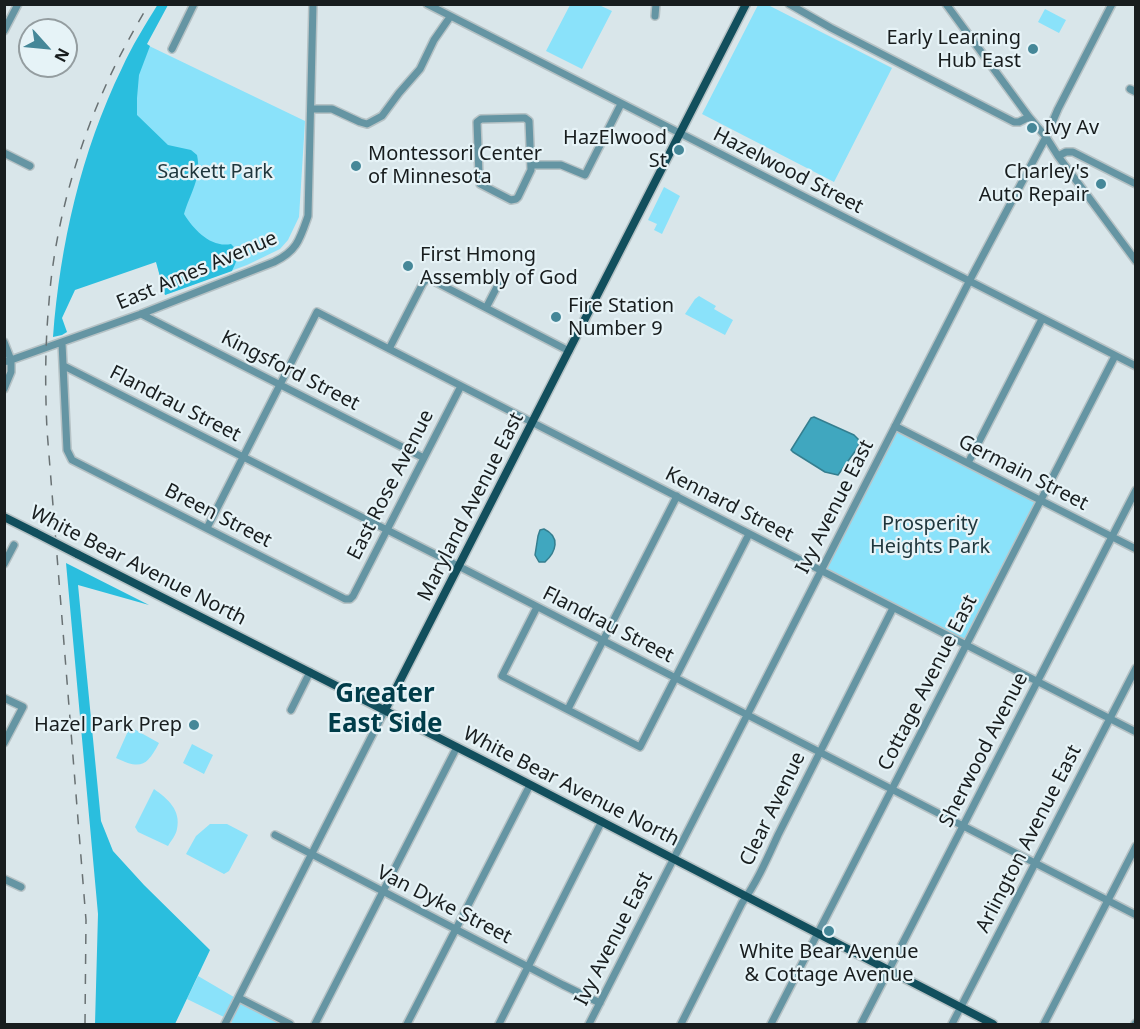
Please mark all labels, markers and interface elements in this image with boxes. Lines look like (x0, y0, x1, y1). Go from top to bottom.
north arrow (18, 18, 78, 78)
place label: Early Learning Hub East (886, 26, 1021, 73)
marker: Early Learning Hub East (1026, 42, 1040, 56)
text: N (50, 44, 75, 66)
place label: Ivy Av (1044, 116, 1099, 140)
marker: Ivy Av (1025, 121, 1039, 135)
street label: Hazelwood Street (709, 123, 867, 219)
place label: HazElwood St (563, 126, 667, 173)
place label: Montessori Center of Minnesota (368, 142, 542, 189)
marker: HazElwood St (672, 143, 686, 157)
marker: Montessori Center of Minnesota (349, 159, 363, 173)
park label: Sackett Park (157, 160, 273, 184)
place label: Charley's Auto Repair (979, 160, 1089, 207)
marker: Charley's Auto Repair (1094, 177, 1108, 191)
street label: East Ames Avenue (113, 226, 281, 316)
place label: First Hmong Assembly of God (420, 243, 578, 290)
marker: First Hmong Assembly of God (401, 259, 415, 273)
place label: Fire Station Number 9 (568, 294, 674, 341)
marker: Fire Station Number 9 (549, 310, 563, 324)
street label: Kingsford Street (217, 326, 363, 416)
street label: Flandrau Street (105, 361, 245, 447)
street label: East Rose Avenue (343, 406, 439, 564)
street label: Maryland Avenue East (413, 409, 529, 605)
street label: Germain Street (954, 430, 1092, 516)
street label: Ivy Avenue East (791, 436, 879, 578)
street label: Kennard Street (661, 462, 797, 548)
street label: Breen Street (161, 479, 275, 553)
street label: White Bear Avenue North (26, 501, 250, 631)
park label: Prosperity Heights Park (870, 512, 990, 559)
street label: Flandrau Street (538, 582, 678, 668)
street label: Cottage Avenue East (873, 591, 983, 775)
street label: Sherwood Avenue (935, 669, 1033, 831)
district label: Greater East Side (327, 679, 443, 740)
place label: Hazel Park Prep (34, 713, 182, 737)
marker: Hazel Park Prep (187, 718, 201, 732)
street label: White Bear Avenue North (459, 722, 683, 852)
street label: Arlington Avenue East (971, 741, 1087, 937)
street label: Clear Avenue (735, 748, 811, 870)
street label: Van Dyke Street (373, 861, 515, 949)
street label: Ivy Avenue East (570, 868, 658, 1010)
marker: White Bear Avenue & Cottage Avenue (822, 924, 836, 938)
place label: White Bear Avenue & Cottage Avenue (740, 940, 918, 987)

